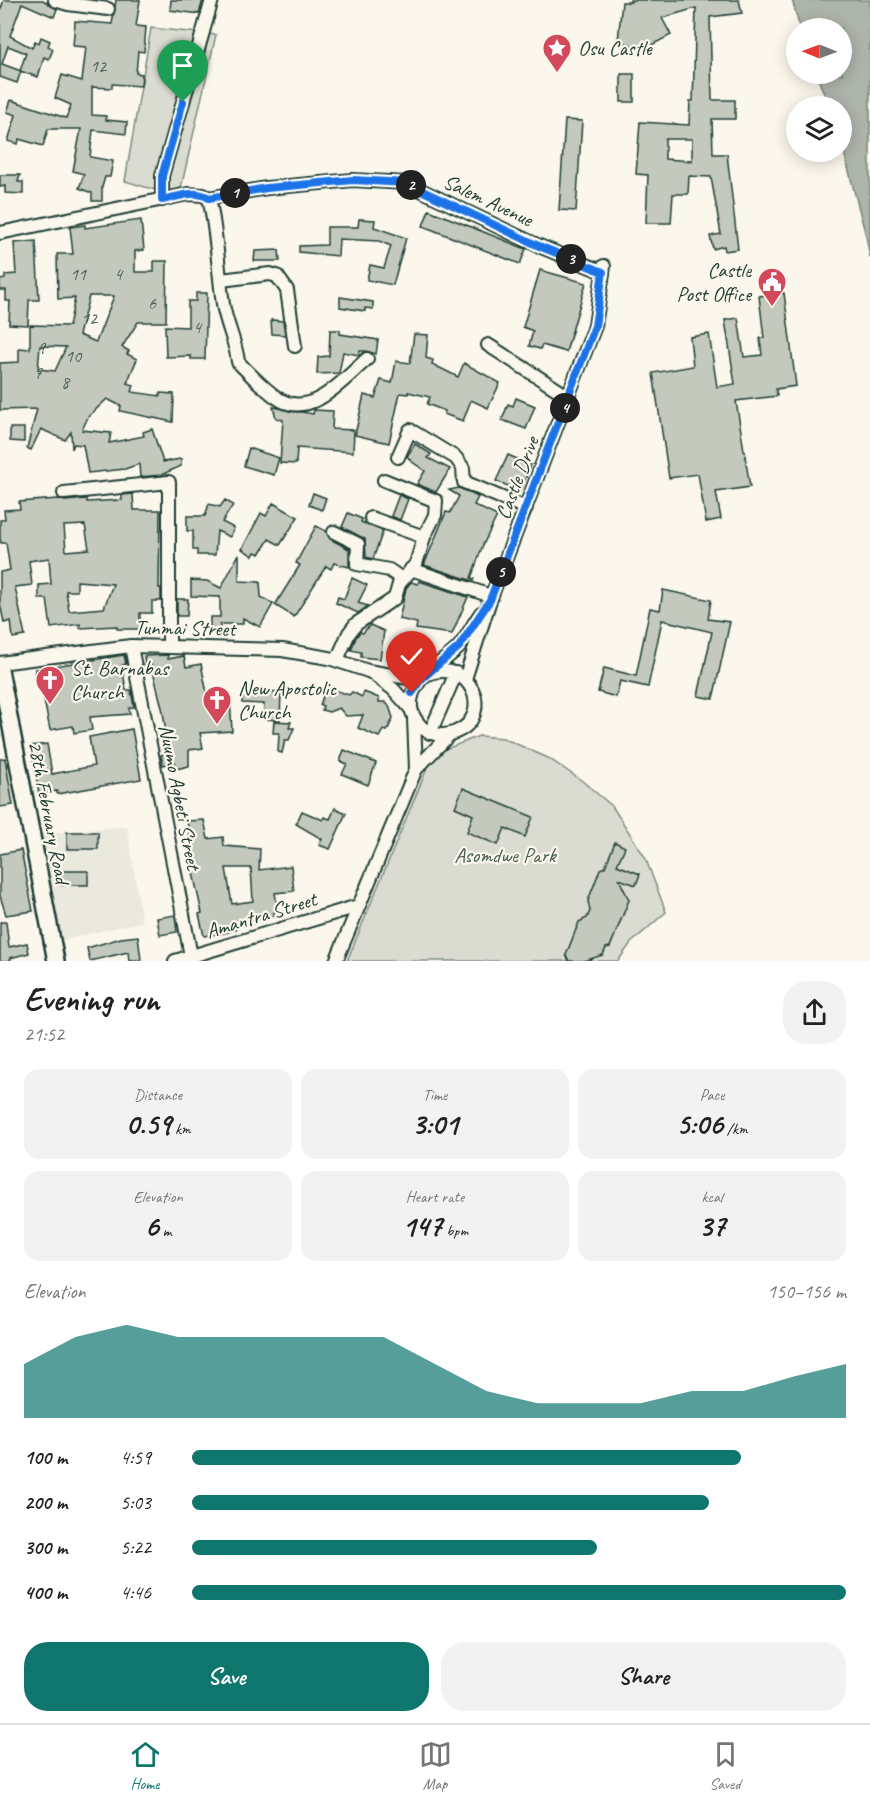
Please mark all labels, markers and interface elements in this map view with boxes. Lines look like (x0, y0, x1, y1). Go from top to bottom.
north arrow (786, 18, 852, 84)
map controls (786, 18, 852, 162)
place icon: Osu Castle (541, 32, 573, 74)
place label: Osu Castle (578, 35, 653, 61)
pin (157, 40, 208, 102)
icon: arrive (166, 49, 199, 82)
house number: 12 (90, 55, 108, 77)
button: layers (786, 96, 852, 162)
street label: Salem Avenue (439, 168, 538, 232)
pin: 2 (396, 170, 426, 200)
text: 2 (407, 175, 415, 195)
pin: 1 (220, 178, 250, 208)
text: 1 (231, 183, 239, 203)
pin: 3 (556, 244, 586, 274)
text: 3 (567, 249, 575, 269)
place label: Castle Post Office (676, 257, 753, 307)
house number: 11 (70, 263, 87, 285)
house number: 4 (114, 263, 124, 285)
public building icon: Castle Post Office (756, 266, 788, 308)
house number: 6 (148, 292, 157, 314)
house number: 12 (81, 307, 99, 329)
house number: 4 (193, 316, 203, 338)
house number: 9 (37, 337, 47, 359)
house number: 10 (65, 345, 83, 367)
house number: 7 (34, 362, 43, 384)
house number: 8 (61, 371, 71, 393)
pin: 4 (550, 393, 580, 423)
text: 4 (561, 398, 569, 418)
street label: Castle Drive (489, 431, 545, 523)
pin: 5 (486, 557, 516, 587)
text: 5 (498, 562, 504, 582)
street label: Tunmai Street (134, 614, 238, 642)
pin (386, 631, 437, 693)
icon: check (395, 640, 428, 673)
place label: St. Barnabas Church (71, 655, 170, 705)
church icon: St. Barnabas Church (34, 664, 66, 706)
place label: New Apostolic Church (238, 675, 337, 725)
church icon: New Apostolic Church (201, 684, 233, 726)
street label: Nuumo Agbeti Street (153, 722, 207, 874)
street label: 28th February Road (22, 739, 76, 889)
park label: Asomdwe Park (454, 842, 557, 868)
street label: Amantra Street (203, 885, 321, 944)
text: Evening run (24, 978, 159, 1020)
button: share (783, 981, 846, 1044)
text: 21:52 (24, 1022, 64, 1047)
text: Distance (134, 1085, 182, 1105)
text: Time (423, 1085, 447, 1105)
text: Pace (700, 1085, 724, 1105)
text: 0.59 (125, 1105, 171, 1143)
text: 3:01 (412, 1105, 458, 1143)
text: 5:06 (676, 1105, 723, 1143)
text: km (171, 1119, 191, 1139)
text: /km (723, 1119, 748, 1139)
text: Elevation (133, 1187, 183, 1207)
text: Heart rate (406, 1187, 464, 1207)
text: kcal (701, 1187, 723, 1207)
text: 6 (145, 1207, 159, 1245)
text: 147 (402, 1207, 442, 1245)
text: 37 (699, 1207, 725, 1245)
text: m (159, 1221, 171, 1241)
text: bpm (442, 1221, 468, 1241)
text: Elevation (24, 1279, 86, 1304)
text: 150–156 m (767, 1279, 846, 1304)
text: 100 m (24, 1445, 67, 1470)
text: 4:59 (120, 1445, 151, 1470)
text: 200 m (24, 1490, 67, 1515)
text: 5:03 (120, 1490, 151, 1515)
text: 300 m (24, 1535, 67, 1560)
text: 5:22 (120, 1535, 151, 1560)
text: 400 m (24, 1580, 67, 1605)
text: 4:46 (120, 1580, 151, 1605)
button: Save (24, 1642, 429, 1711)
button: Share (441, 1642, 846, 1711)
tab: Home (129, 1738, 162, 1794)
tab: Map (419, 1738, 452, 1794)
tab: Saved (709, 1738, 742, 1794)

